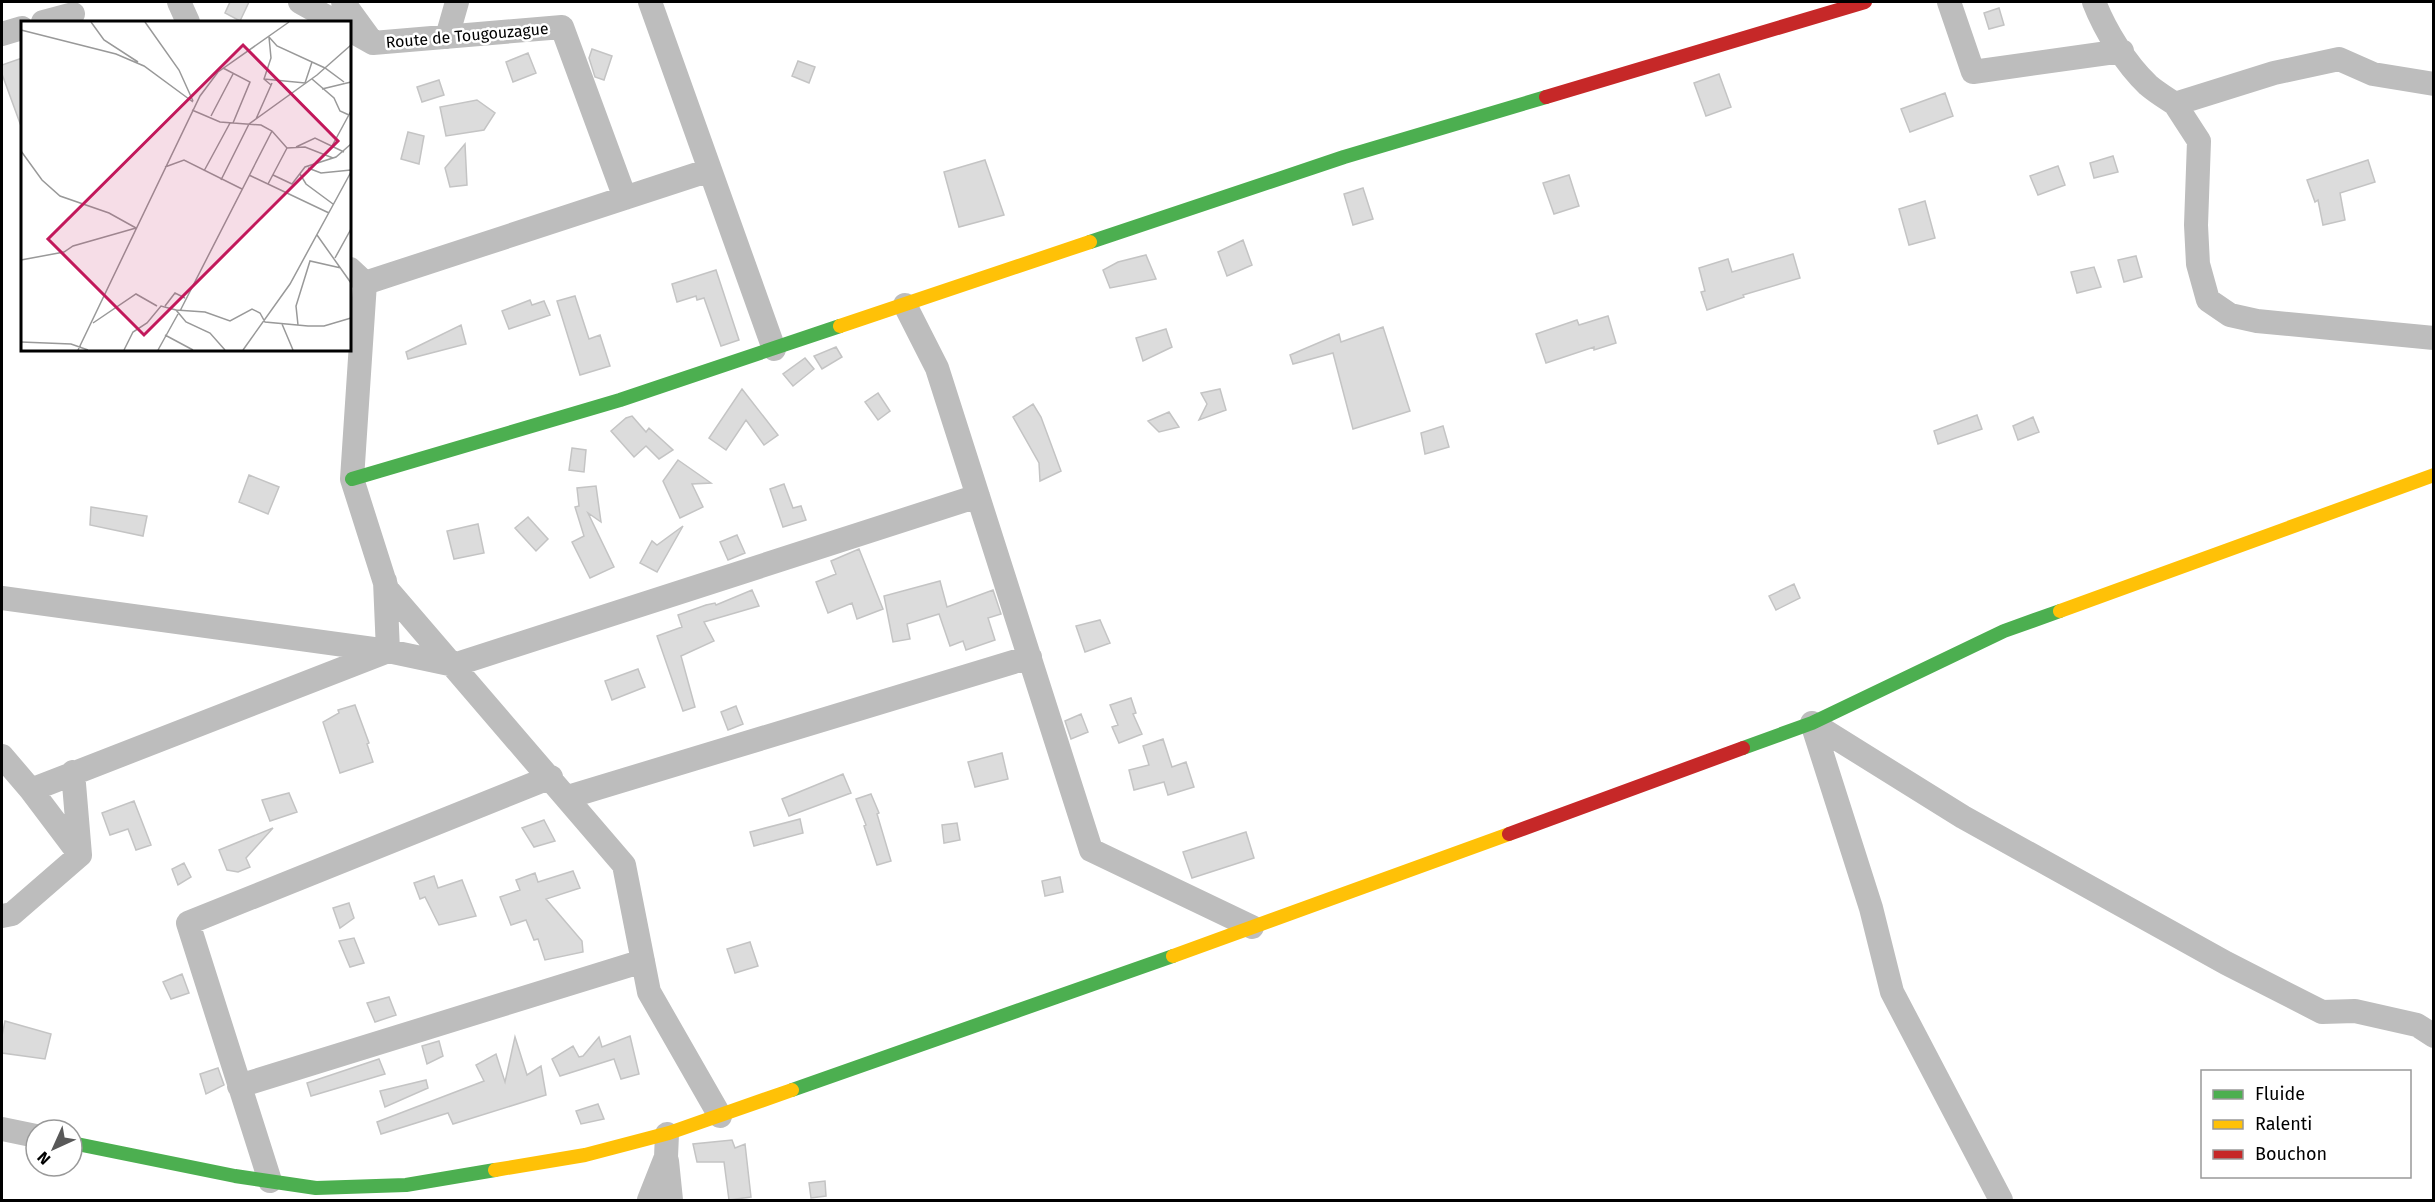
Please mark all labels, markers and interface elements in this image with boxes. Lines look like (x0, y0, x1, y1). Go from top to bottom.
street label: Route de Tougouzague (385, 19, 549, 52)
inset map (21, 21, 351, 351)
legend (2201, 1070, 2411, 1178)
text: Fluide (2255, 1083, 2305, 1105)
text: Ralenti (2255, 1113, 2312, 1135)
north arrow (24, 1118, 84, 1178)
text: Bouchon (2255, 1143, 2327, 1165)
text: N (33, 1148, 54, 1169)

